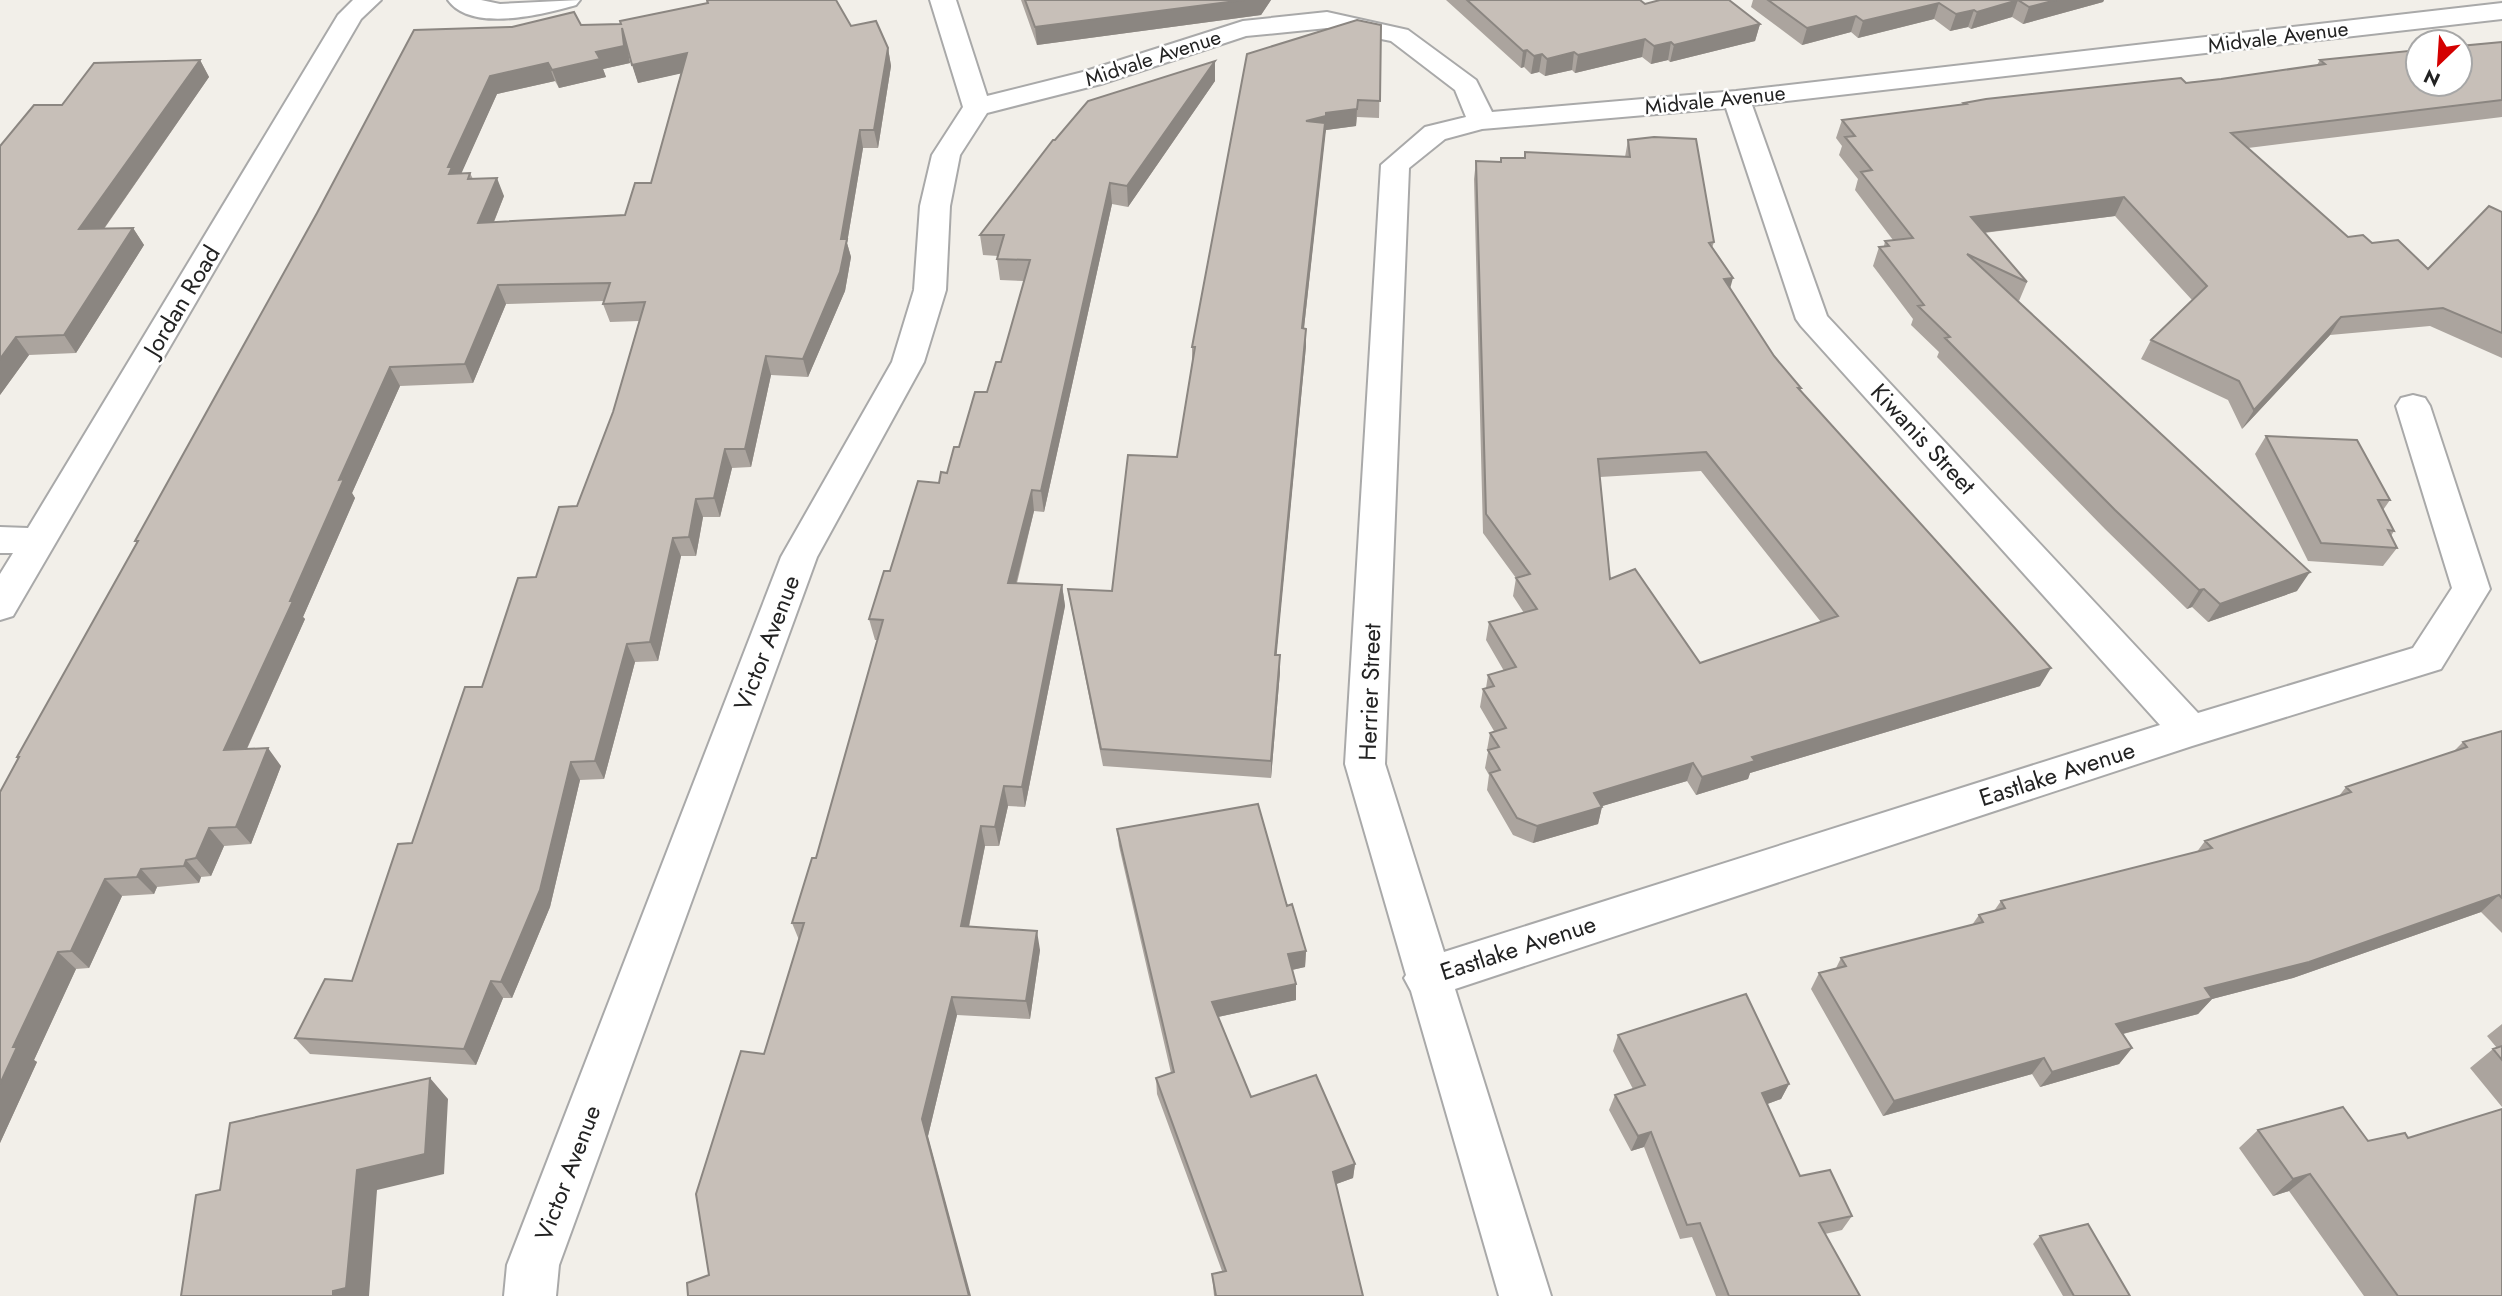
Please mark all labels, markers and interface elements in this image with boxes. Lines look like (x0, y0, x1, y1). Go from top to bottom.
street label: Midvale Avenue (2206, 13, 2350, 60)
street label: Midvale Avenue (1081, 22, 1225, 94)
north arrow (2404, 28, 2474, 98)
text: N (2419, 63, 2445, 93)
street label: Midvale Avenue (1643, 78, 1787, 122)
street label: Jordan Road (133, 239, 228, 365)
street label: Kiwanis Street (1863, 375, 1984, 502)
street label: Victor Avenue (725, 570, 808, 716)
street label: Herrier Street (1350, 623, 1389, 761)
street label: Eastlake Avenue (1975, 732, 2139, 815)
street label: Eastlake Avenue (1436, 906, 1600, 989)
street label: Victor Avenue (526, 1100, 609, 1246)

